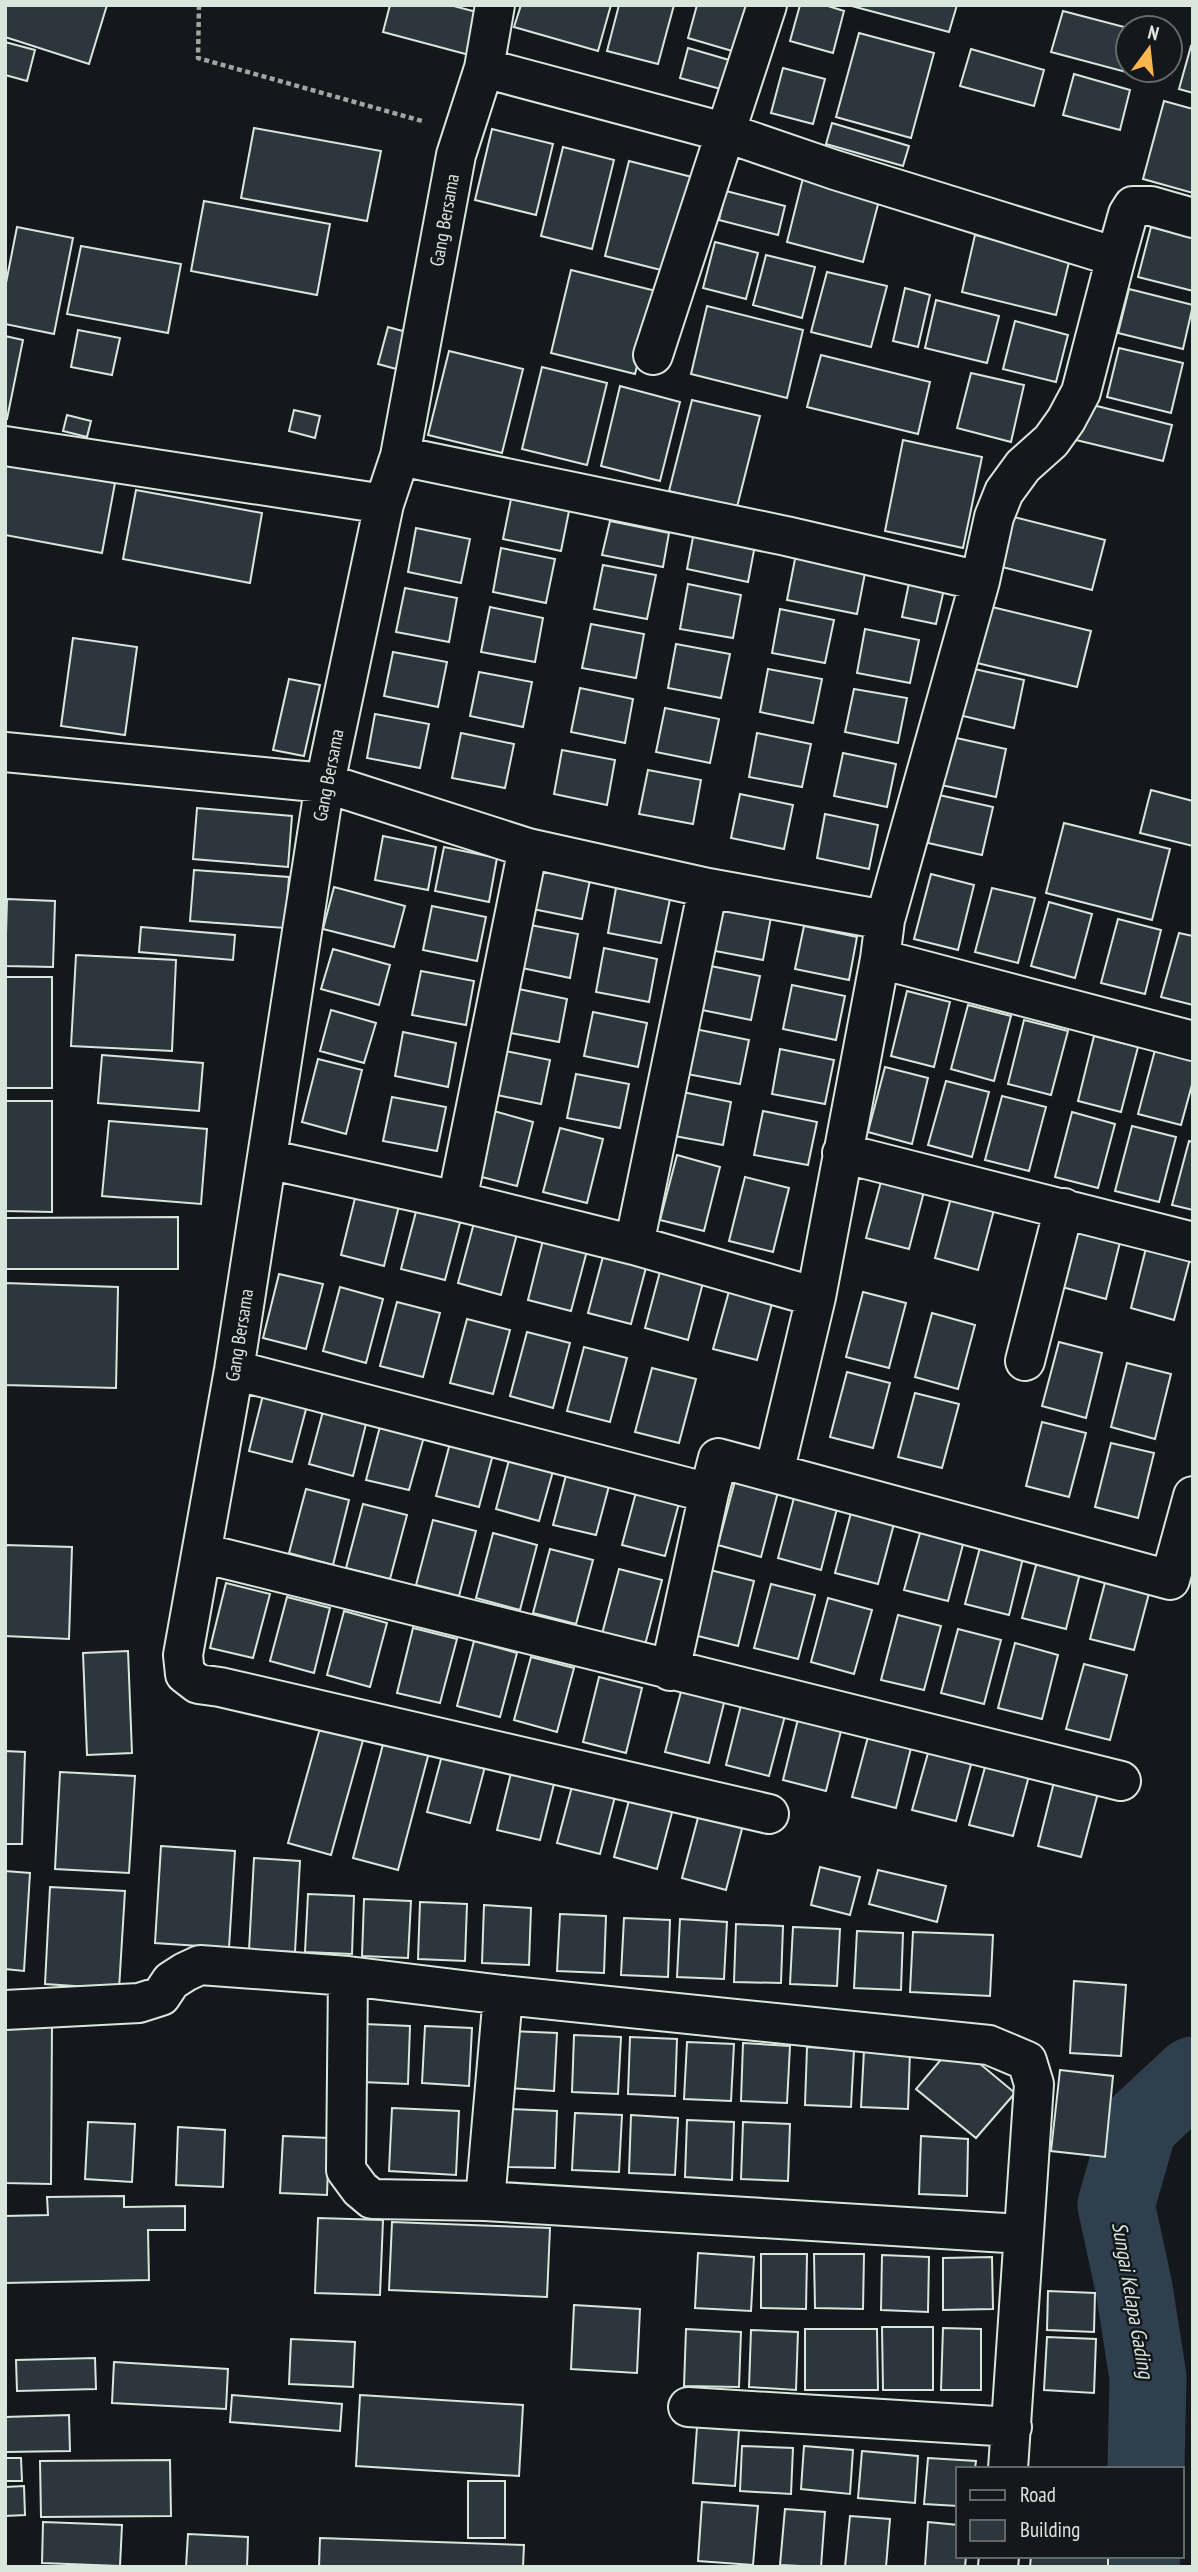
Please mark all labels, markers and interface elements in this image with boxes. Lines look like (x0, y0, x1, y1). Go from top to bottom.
north arrow (1114, 14, 1184, 84)
text: N (1145, 20, 1161, 45)
street label: Gang Bersama (424, 172, 464, 268)
street label: Gang Bersama (307, 727, 349, 823)
street label: Gang Bersama (220, 1287, 258, 1383)
water label: Sungai Kelapa Gading (1106, 2220, 1160, 2382)
legend (956, 2467, 1184, 2558)
text: Road (1020, 2481, 1056, 2508)
text: Building (1020, 2516, 1080, 2543)

